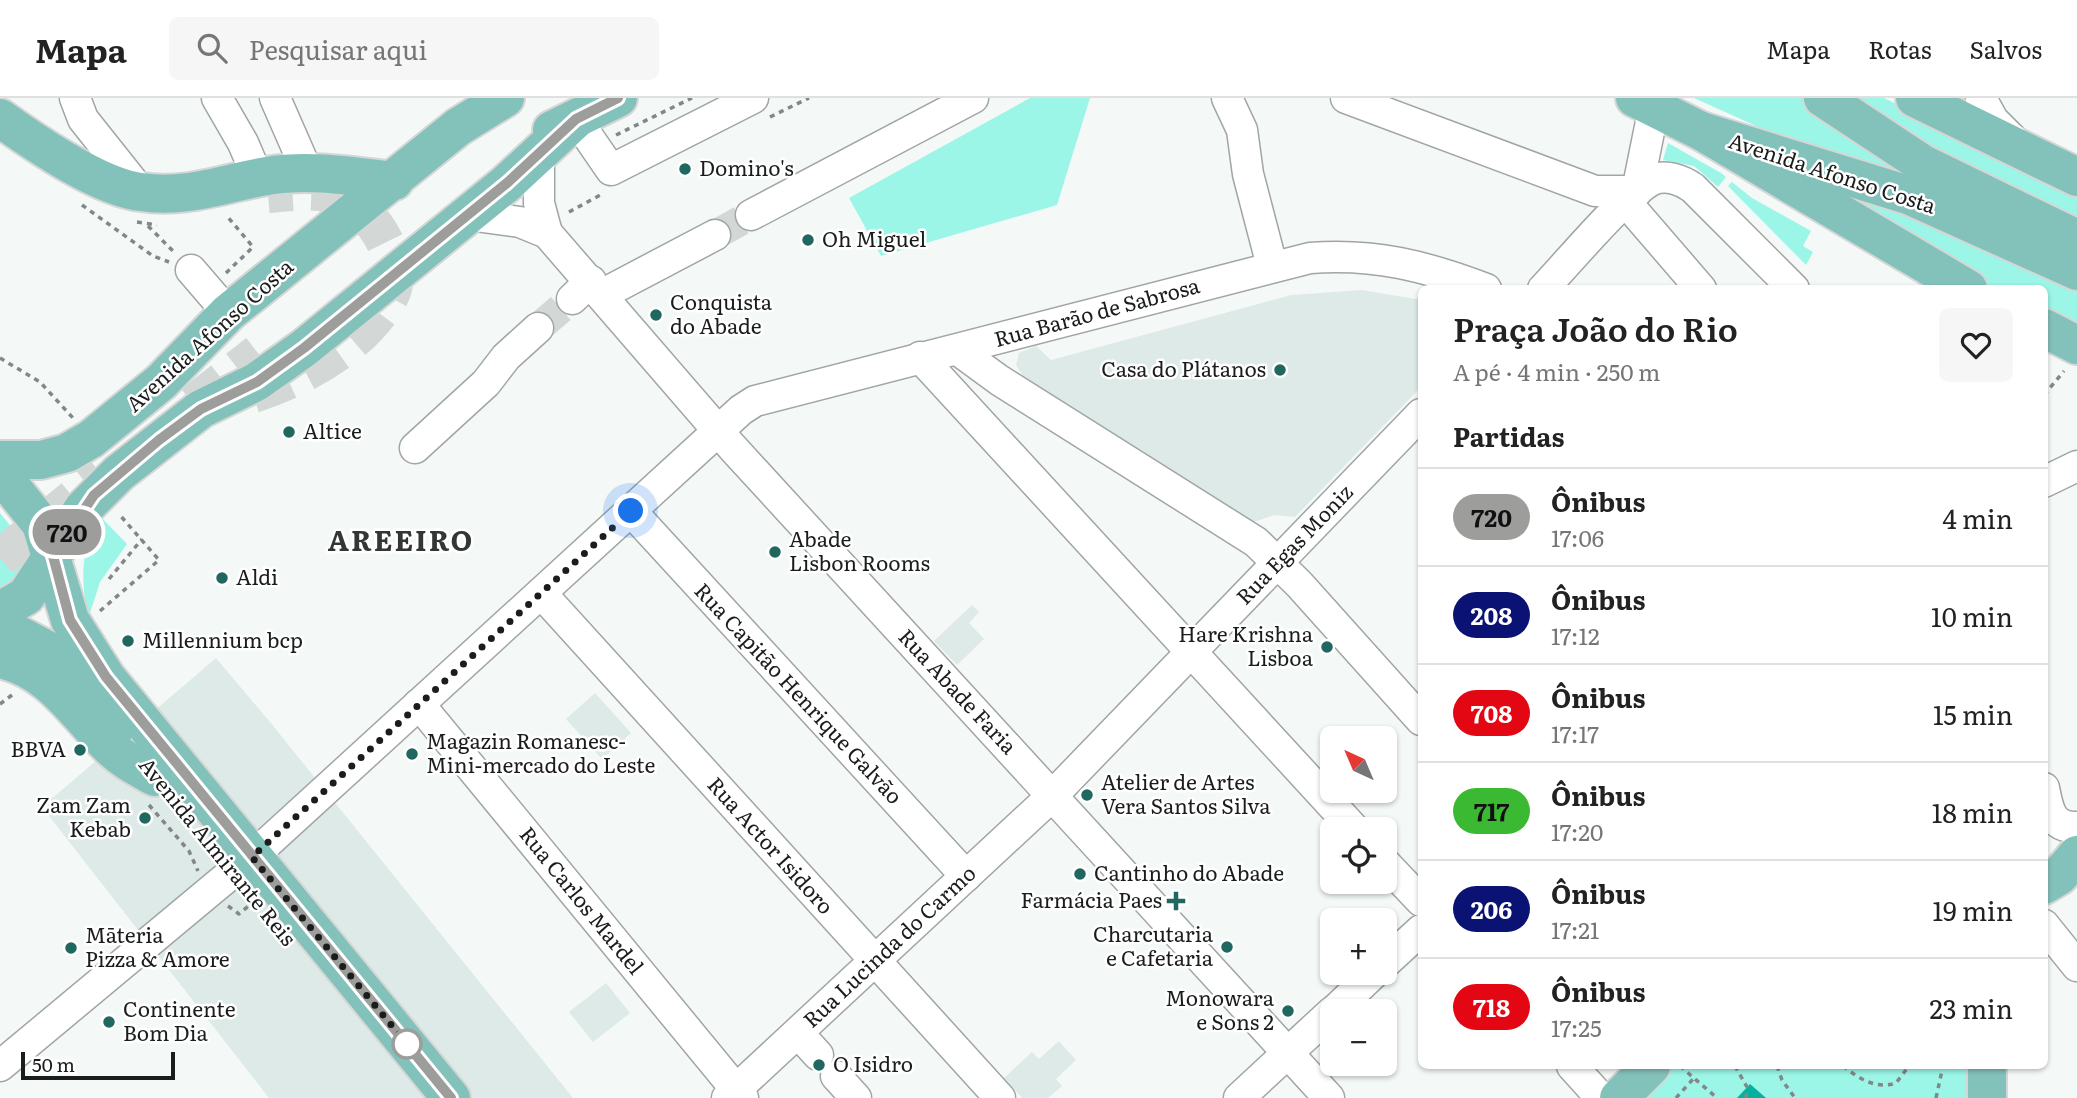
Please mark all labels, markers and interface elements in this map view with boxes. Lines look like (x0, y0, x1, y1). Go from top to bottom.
search box (169, 17, 659, 80)
text: Mapa (35, 24, 127, 73)
icon: search (193, 29, 231, 67)
text: Pesquisar aqui (249, 29, 427, 68)
text: Mapa (1766, 31, 1830, 66)
text: Rotas (1868, 31, 1932, 66)
text: Salvos (1970, 31, 2042, 66)
street label: Avenida Afonso Costa (1725, 123, 1941, 220)
place label: Domino's (699, 151, 794, 182)
marker: Domino's (677, 161, 693, 177)
place label: Oh Miguel (822, 222, 926, 253)
marker: Oh Miguel (800, 232, 816, 248)
street label: Avenida Afonso Costa (118, 250, 299, 418)
street label: Rua Barão de Sabrosa (990, 268, 1203, 353)
place label: Conquista do Abade (670, 285, 773, 340)
text: Praça João do Rio (1453, 303, 1738, 352)
marker: Conquista do Abade (648, 307, 664, 323)
button: heart (1939, 308, 2013, 382)
place label: Casa do Plátanos (1101, 352, 1266, 383)
text: A pé · 4 min · 250 m (1453, 354, 1660, 388)
marker: Casa do Plátanos (1272, 362, 1288, 378)
place label: Altice (303, 414, 362, 445)
text: Partidas (1453, 416, 1564, 455)
marker: Altice (281, 424, 297, 440)
street label: Rua Egas Moniz (1228, 476, 1359, 610)
text: Ônibus (1551, 481, 1646, 520)
your location (613, 493, 648, 528)
text: 4 min (1942, 498, 2013, 537)
text: 720 (1471, 499, 1512, 534)
line badge: 720 (27, 509, 107, 555)
text: 720 (47, 514, 87, 549)
district label: AREEIRO (328, 518, 474, 560)
text: 17:06 (1551, 520, 1604, 554)
place label: Abade Lisbon Rooms (789, 522, 930, 577)
marker: Abade Lisbon Rooms (767, 544, 783, 560)
place label: Aldi (236, 560, 278, 591)
marker: Aldi (214, 570, 230, 586)
street label: Rua Capitão Henrique Galvão (689, 575, 911, 810)
text: Ônibus (1551, 579, 1646, 618)
text: 10 min (1931, 596, 2013, 635)
text: 208 (1471, 597, 1512, 632)
place label: Hare Krishna Lisboa (1178, 617, 1314, 672)
text: 17:12 (1551, 618, 1600, 652)
street label: Rua Abade Faria (893, 621, 1026, 760)
place label: Millennium bcp (142, 623, 303, 654)
marker: Millennium bcp (120, 633, 136, 649)
marker: Hare Krishna Lisboa (1319, 639, 1335, 655)
text: Ônibus (1551, 677, 1646, 716)
text: 15 min (1933, 694, 2013, 733)
text: 708 (1471, 695, 1512, 730)
text: 17:17 (1551, 716, 1599, 750)
place label: Magazin Romanesc- Mini-mercado do Leste (426, 724, 655, 779)
north arrow (1320, 726, 1396, 803)
map controls (1320, 726, 1397, 1076)
place label: BBVA (11, 732, 67, 763)
marker: BBVA (72, 742, 88, 758)
marker: Magazin Romanesc- Mini-mercado do Leste (404, 746, 420, 762)
street label: Avenida Almirante Reis (133, 749, 305, 951)
place label: Atelier de Artes Vera Santos Silva (1101, 765, 1271, 820)
street label: Rua Actor Isidoro (702, 769, 842, 920)
text: Ônibus (1551, 775, 1646, 814)
marker: Atelier de Artes Vera Santos Silva (1079, 787, 1095, 803)
place label: Zam Zam Kebab (36, 788, 131, 843)
text: 18 min (1932, 792, 2013, 831)
text: 717 (1474, 793, 1509, 828)
marker: Zam Zam Kebab (137, 810, 153, 826)
text: 17:20 (1551, 814, 1603, 848)
button: locate (1320, 817, 1397, 894)
street label: Rua Carlos Mardel (513, 819, 652, 980)
place label: Cantinho do Abade (1094, 856, 1284, 887)
street label: Rua Lucinda do Carmo (795, 857, 982, 1034)
marker: Cantinho do Abade (1072, 866, 1088, 882)
text: Ônibus (1551, 873, 1646, 912)
place label: Farmácia Paes (1020, 883, 1162, 914)
text: 19 min (1933, 890, 2013, 929)
text: 206 (1471, 891, 1512, 926)
marker: Farmácia Paes (1168, 893, 1184, 909)
button: + (1320, 908, 1397, 985)
text: 17:21 (1551, 912, 1599, 946)
place label: Charcutaria e Cafetaria (1093, 917, 1214, 972)
place label: Māteria Pizza & Amore (85, 918, 230, 973)
marker: Charcutaria e Cafetaria (1219, 939, 1235, 955)
marker: Māteria Pizza & Amore (63, 940, 79, 956)
text: Ônibus (1551, 971, 1646, 1010)
place label: Monowara e Sons 2 (1165, 981, 1275, 1036)
text: 23 min (1929, 988, 2013, 1027)
text: 718 (1473, 989, 1510, 1024)
place label: Continente Bom Dia (123, 992, 236, 1047)
button: − (1320, 999, 1397, 1076)
marker: Monowara e Sons 2 (1280, 1003, 1296, 1019)
text: 17:25 (1551, 1010, 1602, 1044)
marker: Continente Bom Dia (101, 1014, 117, 1030)
unlabelled marker (392, 1029, 422, 1059)
place label: O Isidro (833, 1047, 913, 1078)
scale bar (21, 1049, 175, 1081)
text: 50 m (32, 1050, 75, 1078)
marker: O Isidro (811, 1057, 827, 1073)

